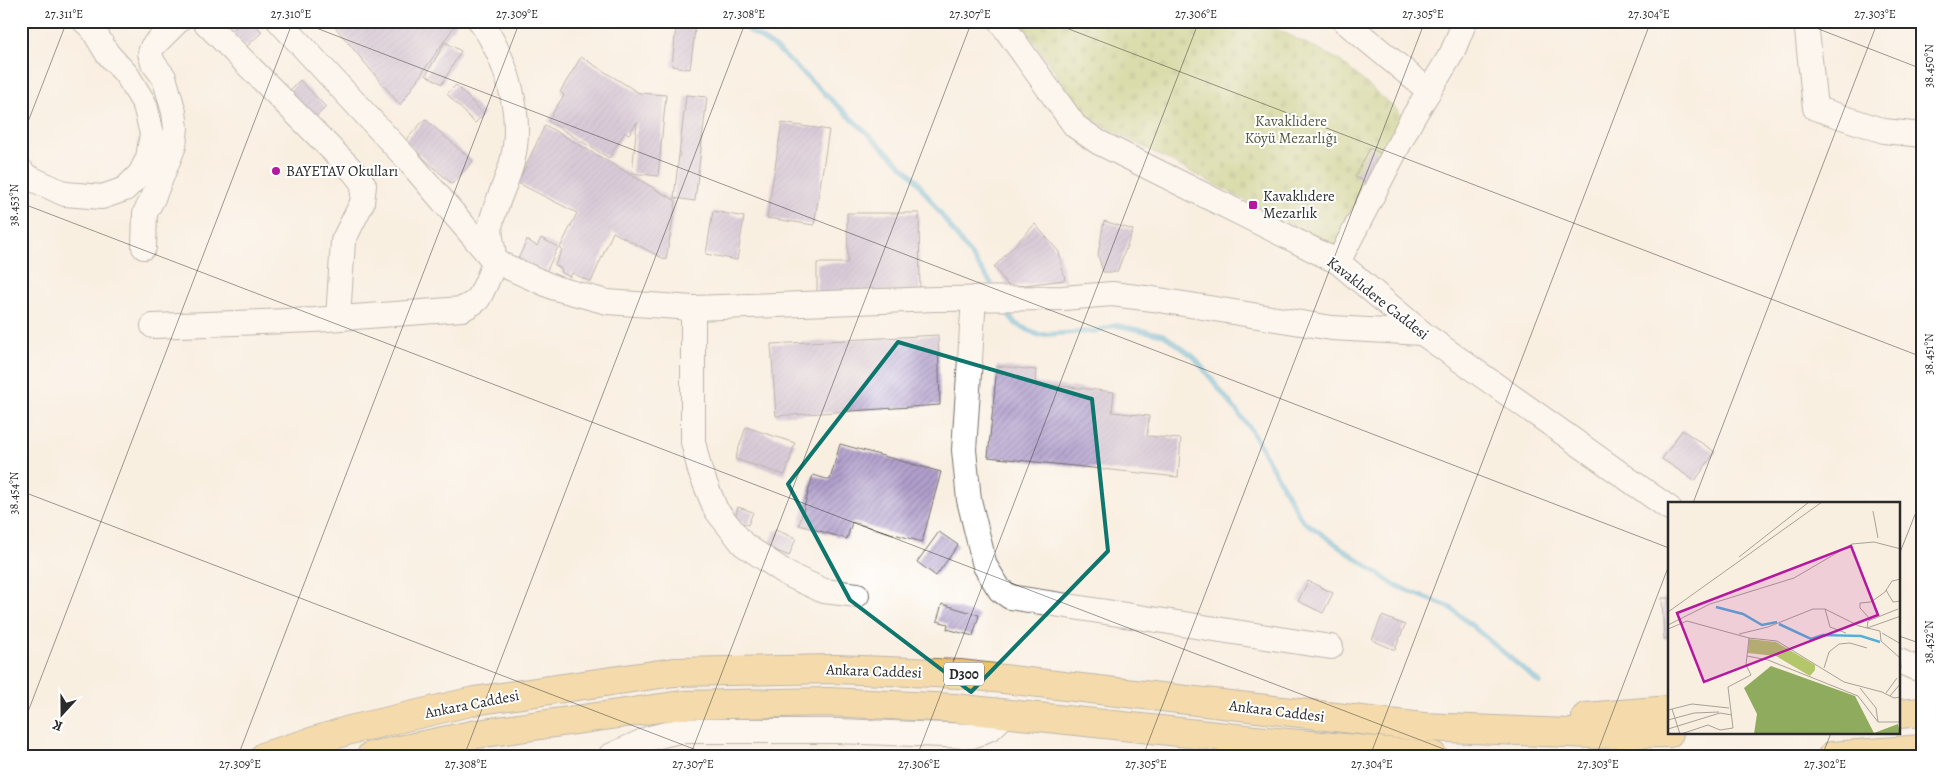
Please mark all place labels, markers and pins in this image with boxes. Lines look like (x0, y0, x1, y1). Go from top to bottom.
place label: BAYETAV Okulları (286, 161, 398, 181)
marker: BAYETAV Okulları (270, 165, 282, 177)
place label: Kavaklıdere Mezarlık (1263, 186, 1335, 223)
marker: Kavaklıdere Mezarlık (1247, 199, 1259, 211)

